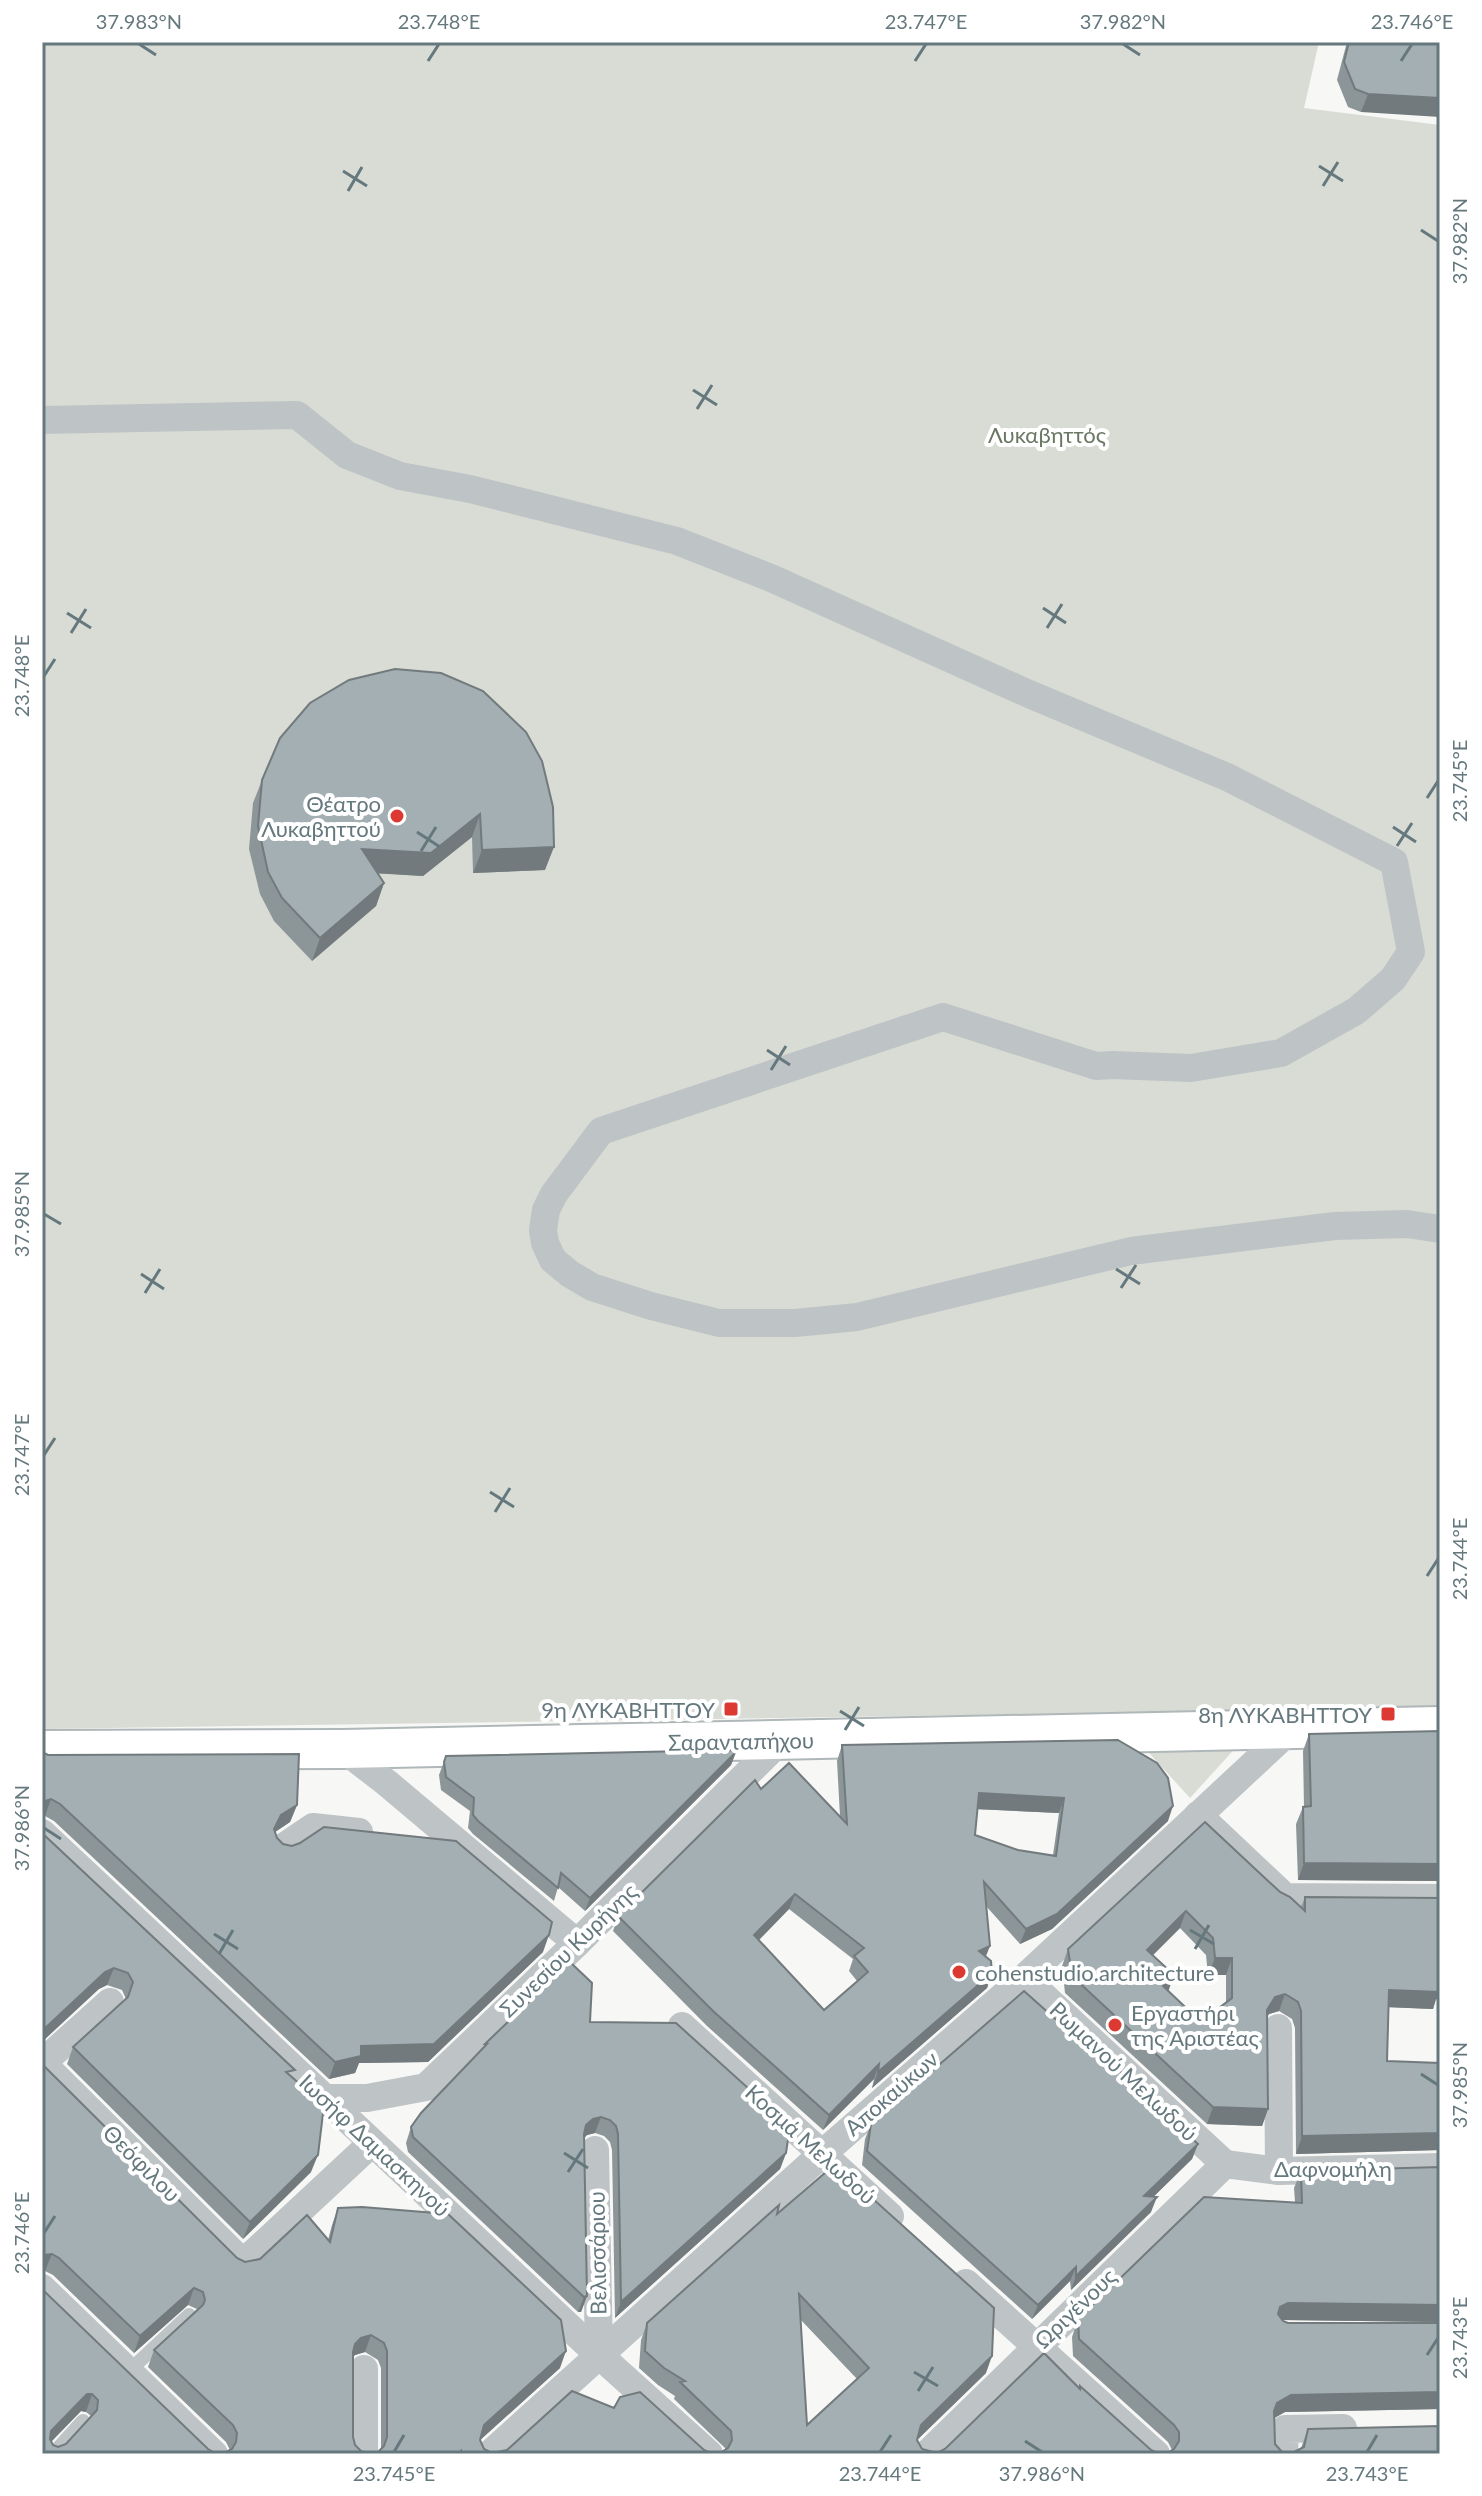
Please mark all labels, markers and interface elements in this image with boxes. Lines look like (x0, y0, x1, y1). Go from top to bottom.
text: 37.983°N (96, 9, 182, 33)
text: 23.748°E (398, 9, 480, 33)
text: 23.747°E (885, 9, 967, 33)
text: 37.982°N (1080, 9, 1166, 33)
text: 23.746°E (1371, 9, 1453, 33)
text: 37.982°N (1447, 198, 1471, 284)
park label: Λυκαβηττός (988, 421, 1106, 448)
text: 23.748°E (9, 635, 33, 717)
text: 23.745°E (1447, 740, 1471, 822)
place label: Θέατρο Λυκαβηττού (261, 790, 381, 842)
marker: Θέατρο Λυκαβηττού (388, 807, 406, 825)
text: 37.985°N (9, 1171, 33, 1257)
text: 23.747°E (9, 1414, 33, 1496)
text: 23.744°E (1447, 1518, 1471, 1600)
place label: 9η ΛΥΚΑΒΗΤΤΟΥ (541, 1696, 715, 1723)
marker: 9η ΛΥΚΑΒΗΤΤΟΥ (722, 1700, 740, 1718)
place label: 8η ΛΥΚΑΒΗΤΤΟΥ (1198, 1701, 1372, 1728)
marker: 8η ΛΥΚΑΒΗΤΤΟΥ (1379, 1705, 1397, 1723)
street label: Σαρανταπήχου (668, 1726, 814, 1756)
text: 37.986°N (9, 1785, 33, 1871)
street label: Συνεσίου Κυρήνης (494, 1878, 642, 2022)
place label: cohenstudio.architecture (975, 1959, 1215, 1986)
marker: cohenstudio.architecture (950, 1963, 968, 1981)
street label: Ρωμανού Μελωδού (1045, 1996, 1203, 2146)
place label: Εργαστήρι της Αριστέας (1131, 1999, 1259, 2051)
marker: Εργαστήρι της Αριστέας (1106, 2016, 1124, 2034)
text: 37.985°N (1447, 2042, 1471, 2128)
street label: Αποκαύκων (839, 2045, 943, 2141)
street label: Ιωσήφ Δαμασκηνού (294, 2068, 456, 2222)
street label: Κοσμά Μελωδού (740, 2078, 882, 2210)
street label: Θεόφιλου (98, 2119, 186, 2207)
street label: Δαφνομήλη (1274, 2155, 1392, 2182)
street label: Βελισσάριου (582, 2191, 612, 2315)
text: 23.746°E (9, 2192, 33, 2274)
street label: Ωριγένους (1029, 2262, 1121, 2354)
text: 23.743°E (1447, 2297, 1471, 2379)
text: 23.745°E (353, 2461, 435, 2485)
text: 23.744°E (839, 2461, 921, 2485)
text: 37.986°N (999, 2461, 1085, 2485)
text: 23.743°E (1326, 2461, 1408, 2485)

